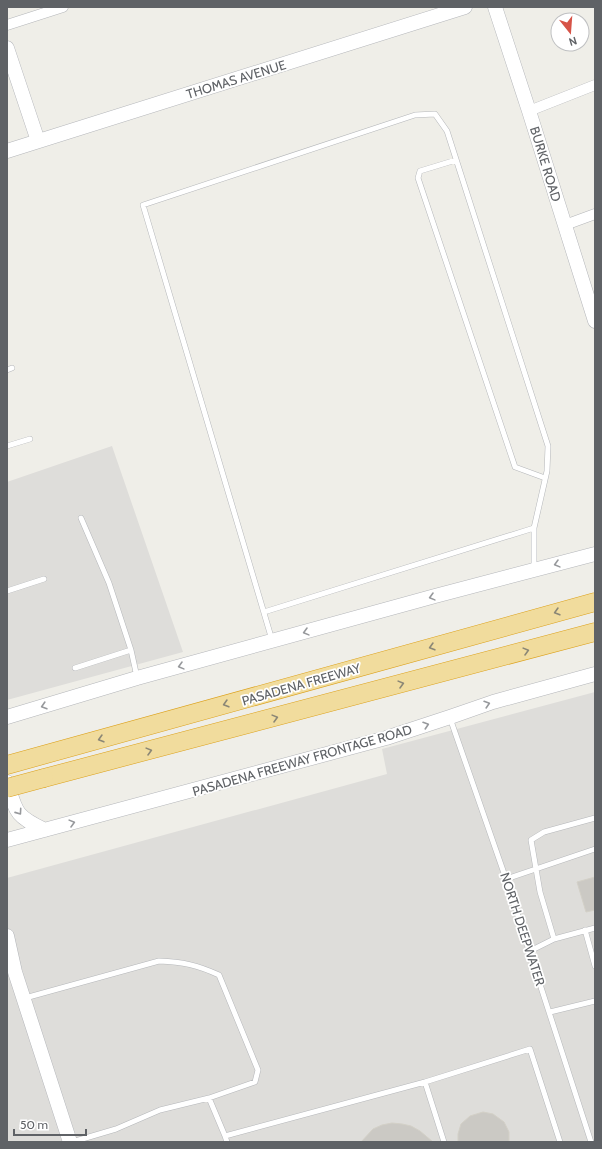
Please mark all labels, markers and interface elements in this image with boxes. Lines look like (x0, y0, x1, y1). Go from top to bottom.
north arrow (550, 12, 590, 52)
text: N (567, 34, 579, 49)
street label: THOMAS AVENUE (184, 56, 288, 102)
street label: BURKE ROAD (527, 125, 565, 203)
one-way arrow (554, 559, 560, 567)
one-way arrow (428, 592, 435, 601)
one-way arrow (554, 607, 561, 616)
one-way arrow (303, 627, 310, 636)
one-way arrow (429, 642, 436, 651)
one-way arrow (522, 647, 529, 656)
street label: PASADENA FREEWAY (240, 659, 363, 709)
one-way arrow (178, 662, 184, 670)
one-way arrow (397, 681, 404, 689)
one-way arrow (223, 700, 229, 708)
one-way arrow (483, 700, 490, 708)
one-way arrow (41, 701, 48, 710)
one-way arrow (272, 714, 278, 722)
street label: PASADENA FREEWAY FRONTAGE ROAD (190, 721, 414, 799)
one-way arrow (423, 721, 430, 730)
one-way arrow (97, 734, 104, 743)
one-way arrow (146, 747, 152, 755)
one-way arrow (14, 808, 22, 815)
one-way arrow (68, 819, 75, 828)
street label: NORTH DEEPWATER (497, 870, 549, 988)
scale bar (14, 1111, 86, 1137)
text: 50 m (20, 1117, 48, 1132)

